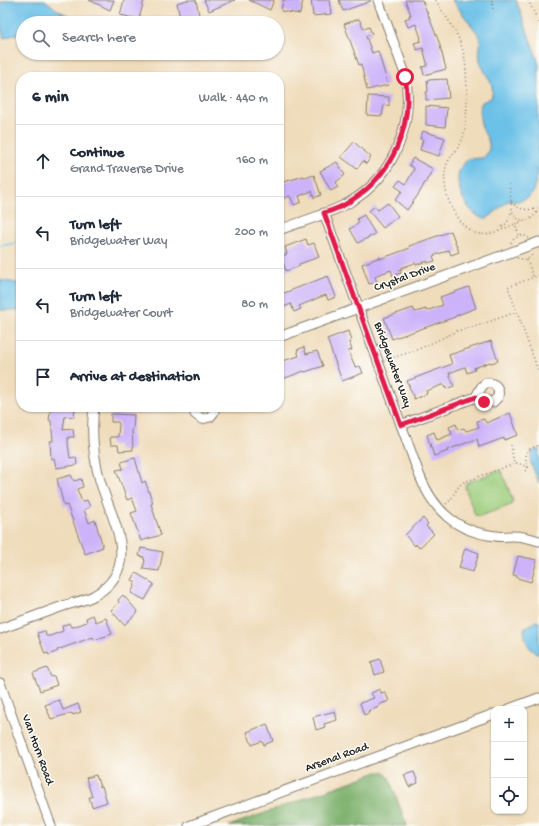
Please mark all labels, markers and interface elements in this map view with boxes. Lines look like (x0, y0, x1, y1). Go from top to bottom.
search box (16, 16, 284, 60)
icon: search (30, 27, 52, 49)
text: Search here (62, 29, 136, 47)
route start (396, 68, 414, 86)
text: 6 min (32, 88, 68, 108)
text: Walk · 440 m (199, 91, 268, 106)
text: Continue (70, 144, 124, 162)
icon: ahead (32, 150, 54, 172)
text: 160 m (236, 153, 268, 168)
text: Grand Traverse Drive (70, 162, 184, 177)
text: Turn left (70, 216, 121, 234)
icon: left (32, 222, 54, 244)
text: 200 m (235, 225, 268, 240)
text: Bridgewater Way (70, 234, 167, 249)
street label: Crystal Drive (372, 260, 438, 296)
text: Turn left (70, 288, 121, 306)
icon: left (32, 294, 54, 316)
text: 80 m (241, 297, 268, 312)
text: Bridgewater Court (70, 306, 173, 321)
street label: Bridgewater Way (370, 319, 414, 410)
icon: arrive (32, 366, 54, 388)
text: Arrive at destination (70, 368, 200, 386)
route end (475, 393, 493, 411)
map controls (491, 706, 527, 814)
button: + (491, 706, 527, 742)
street label: Van Horn Road (17, 712, 57, 788)
street label: Arsenal Road (304, 740, 371, 776)
button: − (491, 742, 527, 778)
button: locate (491, 778, 527, 814)

